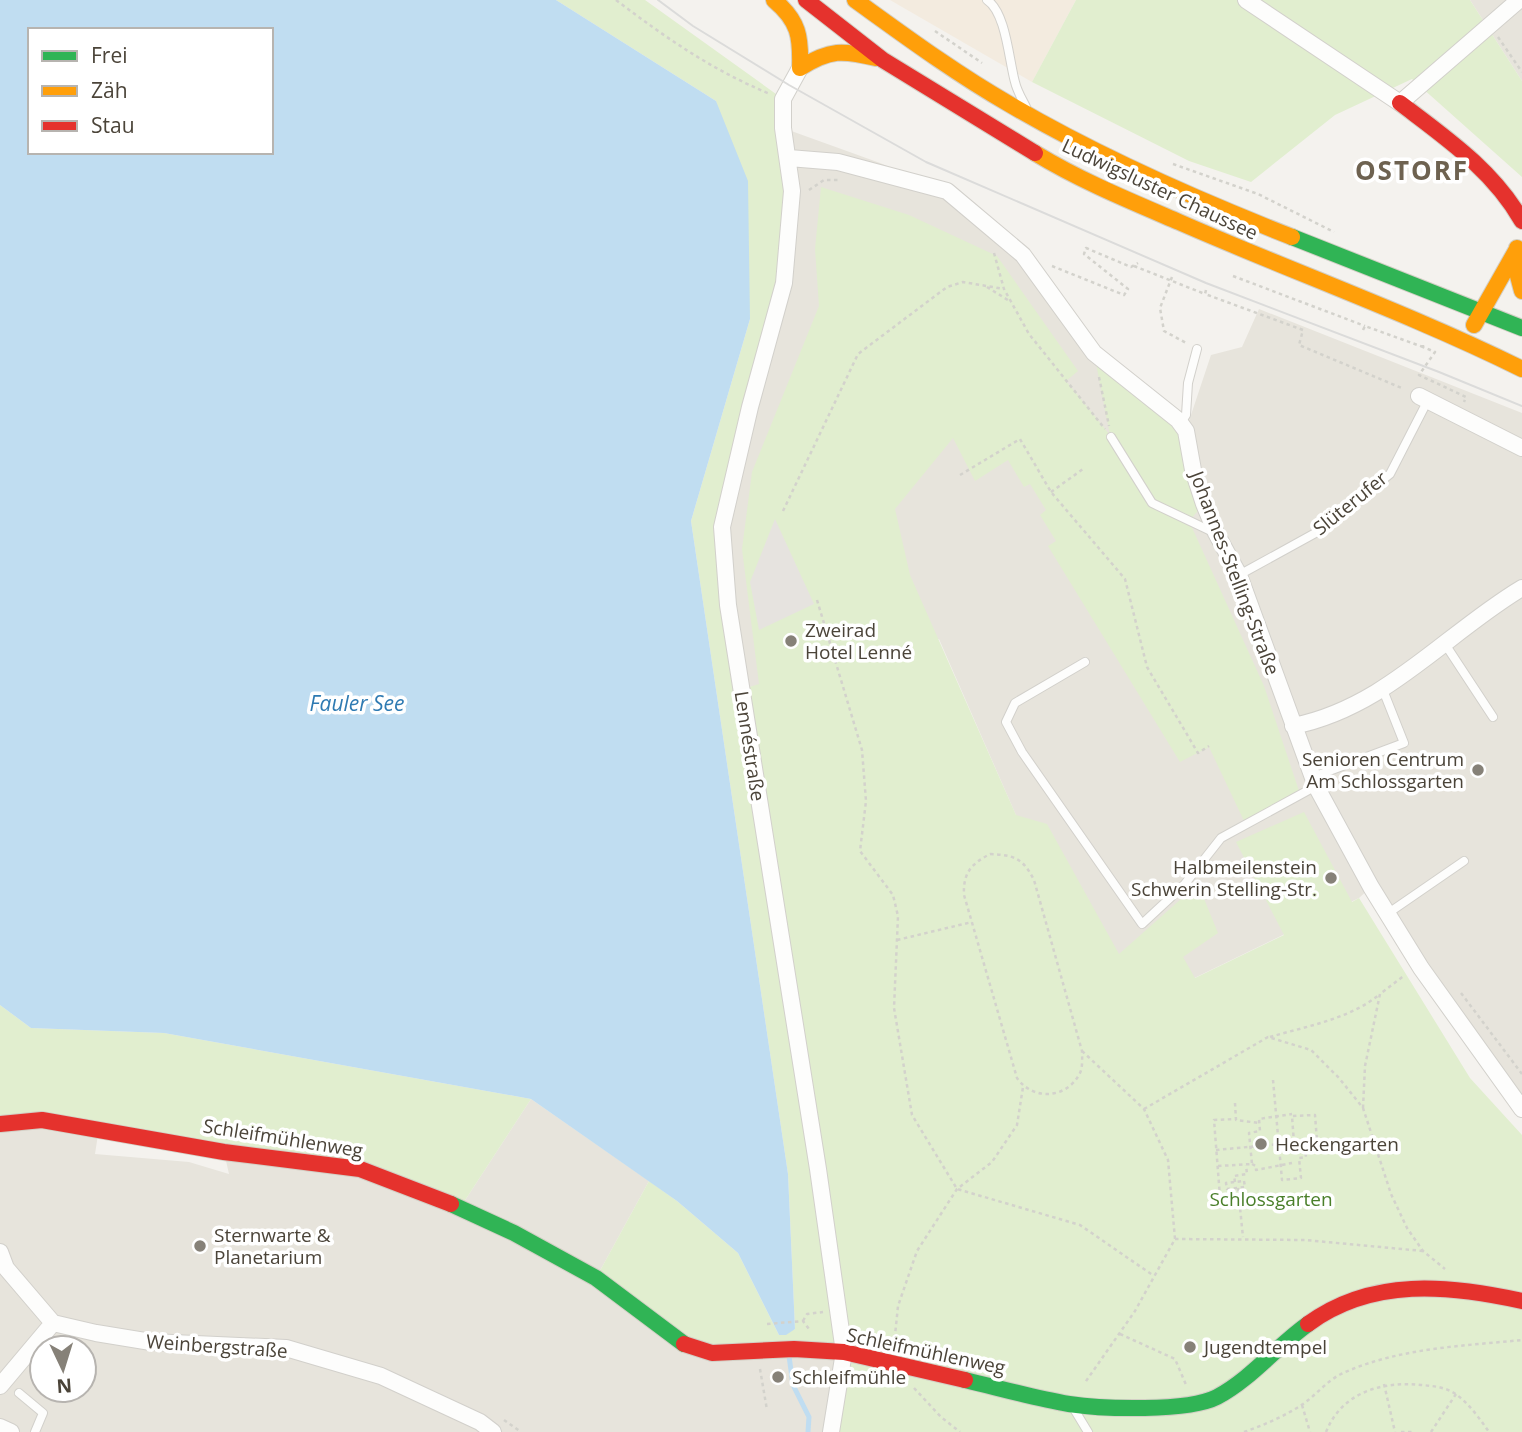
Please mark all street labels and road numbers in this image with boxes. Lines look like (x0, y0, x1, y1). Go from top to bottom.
street label: Ludwigsluster Chaussee (1058, 132, 1262, 246)
street label: Slüterufer (1307, 465, 1393, 541)
street label: Johannes-Stelling-Straße (1183, 466, 1286, 679)
street label: Lennéstraße (728, 689, 772, 803)
street label: Schleifmühlenweg (201, 1113, 365, 1163)
street label: Schleifmühlenweg (845, 1323, 1007, 1379)
street label: Weinbergstraße (145, 1328, 289, 1364)

